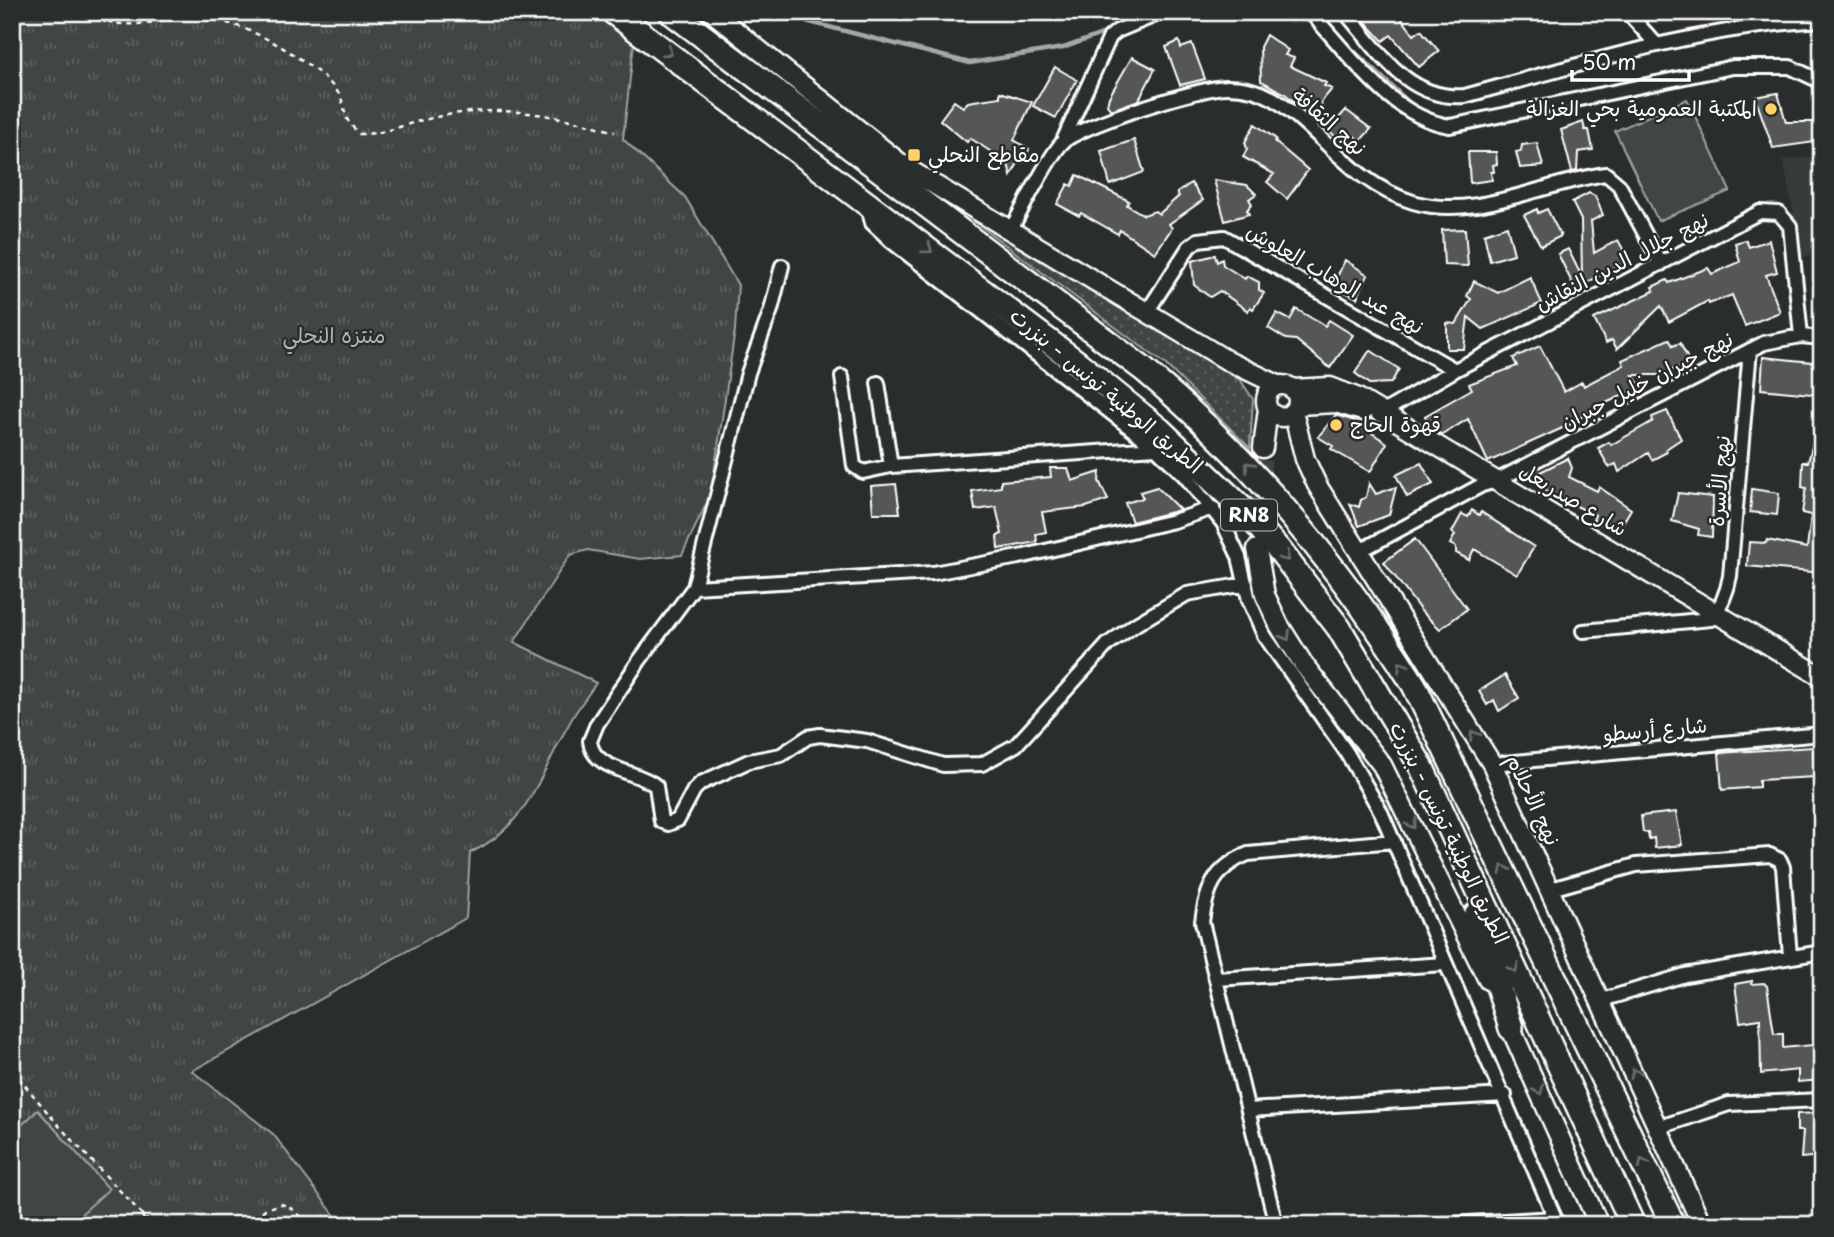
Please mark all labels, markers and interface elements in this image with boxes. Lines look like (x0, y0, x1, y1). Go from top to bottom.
scale bar (1572, 38, 1689, 82)
one-way arrow (661, 44, 673, 57)
text: 50 m (1582, 45, 1636, 77)
street label: نهج الثقافة (1286, 79, 1375, 162)
place label: المكتبة العمومية بحي الغزالة (1526, 91, 1757, 128)
marker: المكتبة العمومية بحي الغزالة (1763, 101, 1779, 117)
place label: مقاطع النحلي (928, 137, 1039, 174)
marker: مقاطع النحلي (906, 147, 922, 163)
street label: نهج جلال الدين النقاش (1529, 202, 1714, 318)
street label: نهج عبد الوهاب العلوش (1241, 213, 1431, 341)
one-way arrow (920, 240, 933, 253)
street label: الطريق الوطنية تونس - بنزرت (1004, 299, 1211, 480)
park label: منتزه النحلي (282, 318, 386, 355)
street label: نهج جبران خليل جبران (1554, 322, 1738, 437)
place label: قهوة الحاج (1350, 407, 1441, 439)
marker: قهوة الحاج (1328, 417, 1344, 433)
street label: نهج الأسرة (1699, 434, 1737, 528)
street label: شارع صدربعل (1513, 453, 1634, 544)
one-way arrow (1245, 461, 1257, 474)
road number: RN8 (1221, 500, 1277, 530)
one-way arrow (1276, 549, 1289, 562)
one-way arrow (1277, 628, 1290, 641)
one-way arrow (1398, 660, 1411, 673)
street label: شارع أرسطو (1600, 708, 1708, 750)
street label: الطريق الوطنية تونس - بنزرت (1383, 716, 1519, 949)
one-way arrow (1470, 729, 1483, 742)
street label: نهج الأحلام (1498, 748, 1570, 851)
one-way arrow (1403, 817, 1417, 829)
one-way arrow (1499, 864, 1513, 876)
one-way arrow (1506, 961, 1520, 973)
one-way arrow (1629, 1068, 1643, 1080)
one-way arrow (1531, 1083, 1545, 1095)
one-way arrow (1637, 1158, 1651, 1170)

